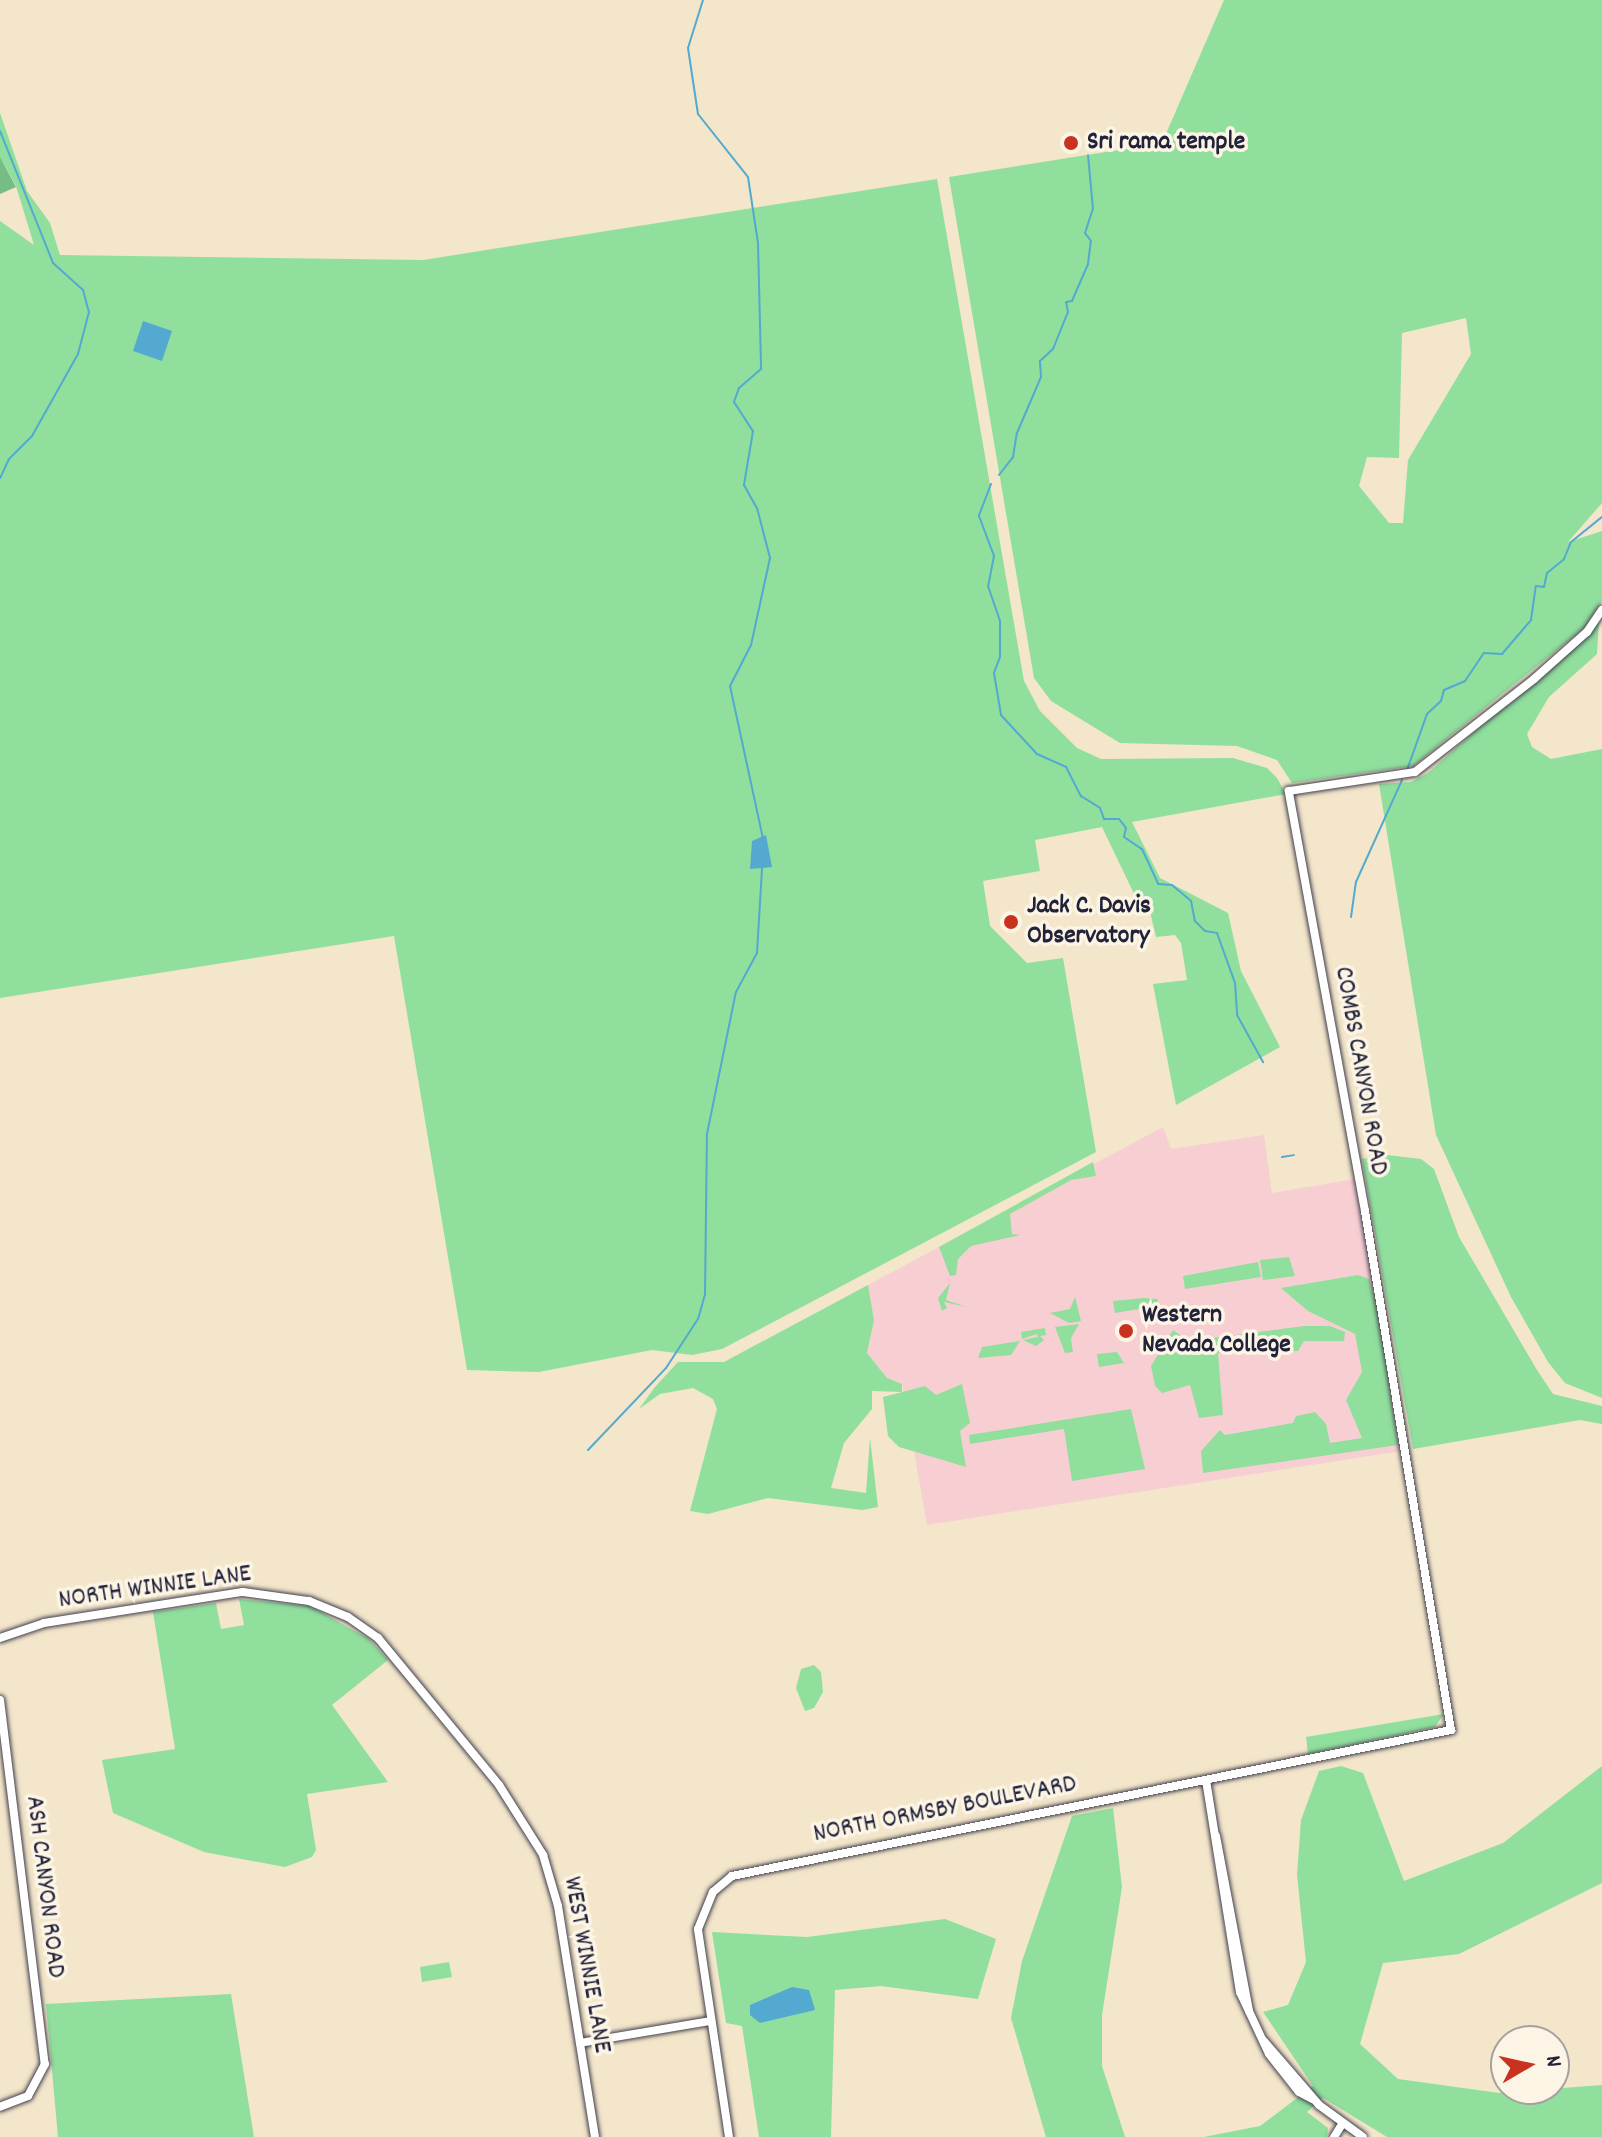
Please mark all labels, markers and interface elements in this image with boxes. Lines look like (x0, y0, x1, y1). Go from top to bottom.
place label: Sri rama temple (1087, 127, 1245, 159)
marker: Sri rama temple (1062, 134, 1080, 152)
place label: Jack C. Davis Observatory (1027, 891, 1151, 952)
marker: Jack C. Davis Observatory (1002, 913, 1020, 931)
street label: COMBS CANYON ROAD (1326, 964, 1394, 1178)
place label: Western Nevada College (1142, 1300, 1291, 1362)
marker: Western Nevada College (1117, 1322, 1135, 1340)
street label: NORTH WINNIE LANE (57, 1559, 253, 1617)
street label: NORTH ORMSBY BOULEVARD (811, 1769, 1079, 1851)
street label: ASH CANYON ROAD (17, 1794, 71, 1980)
street label: WEST WINNIE LANE (555, 1874, 617, 2056)
north arrow (1490, 2025, 1570, 2105)
text: N (1536, 2054, 1568, 2069)

